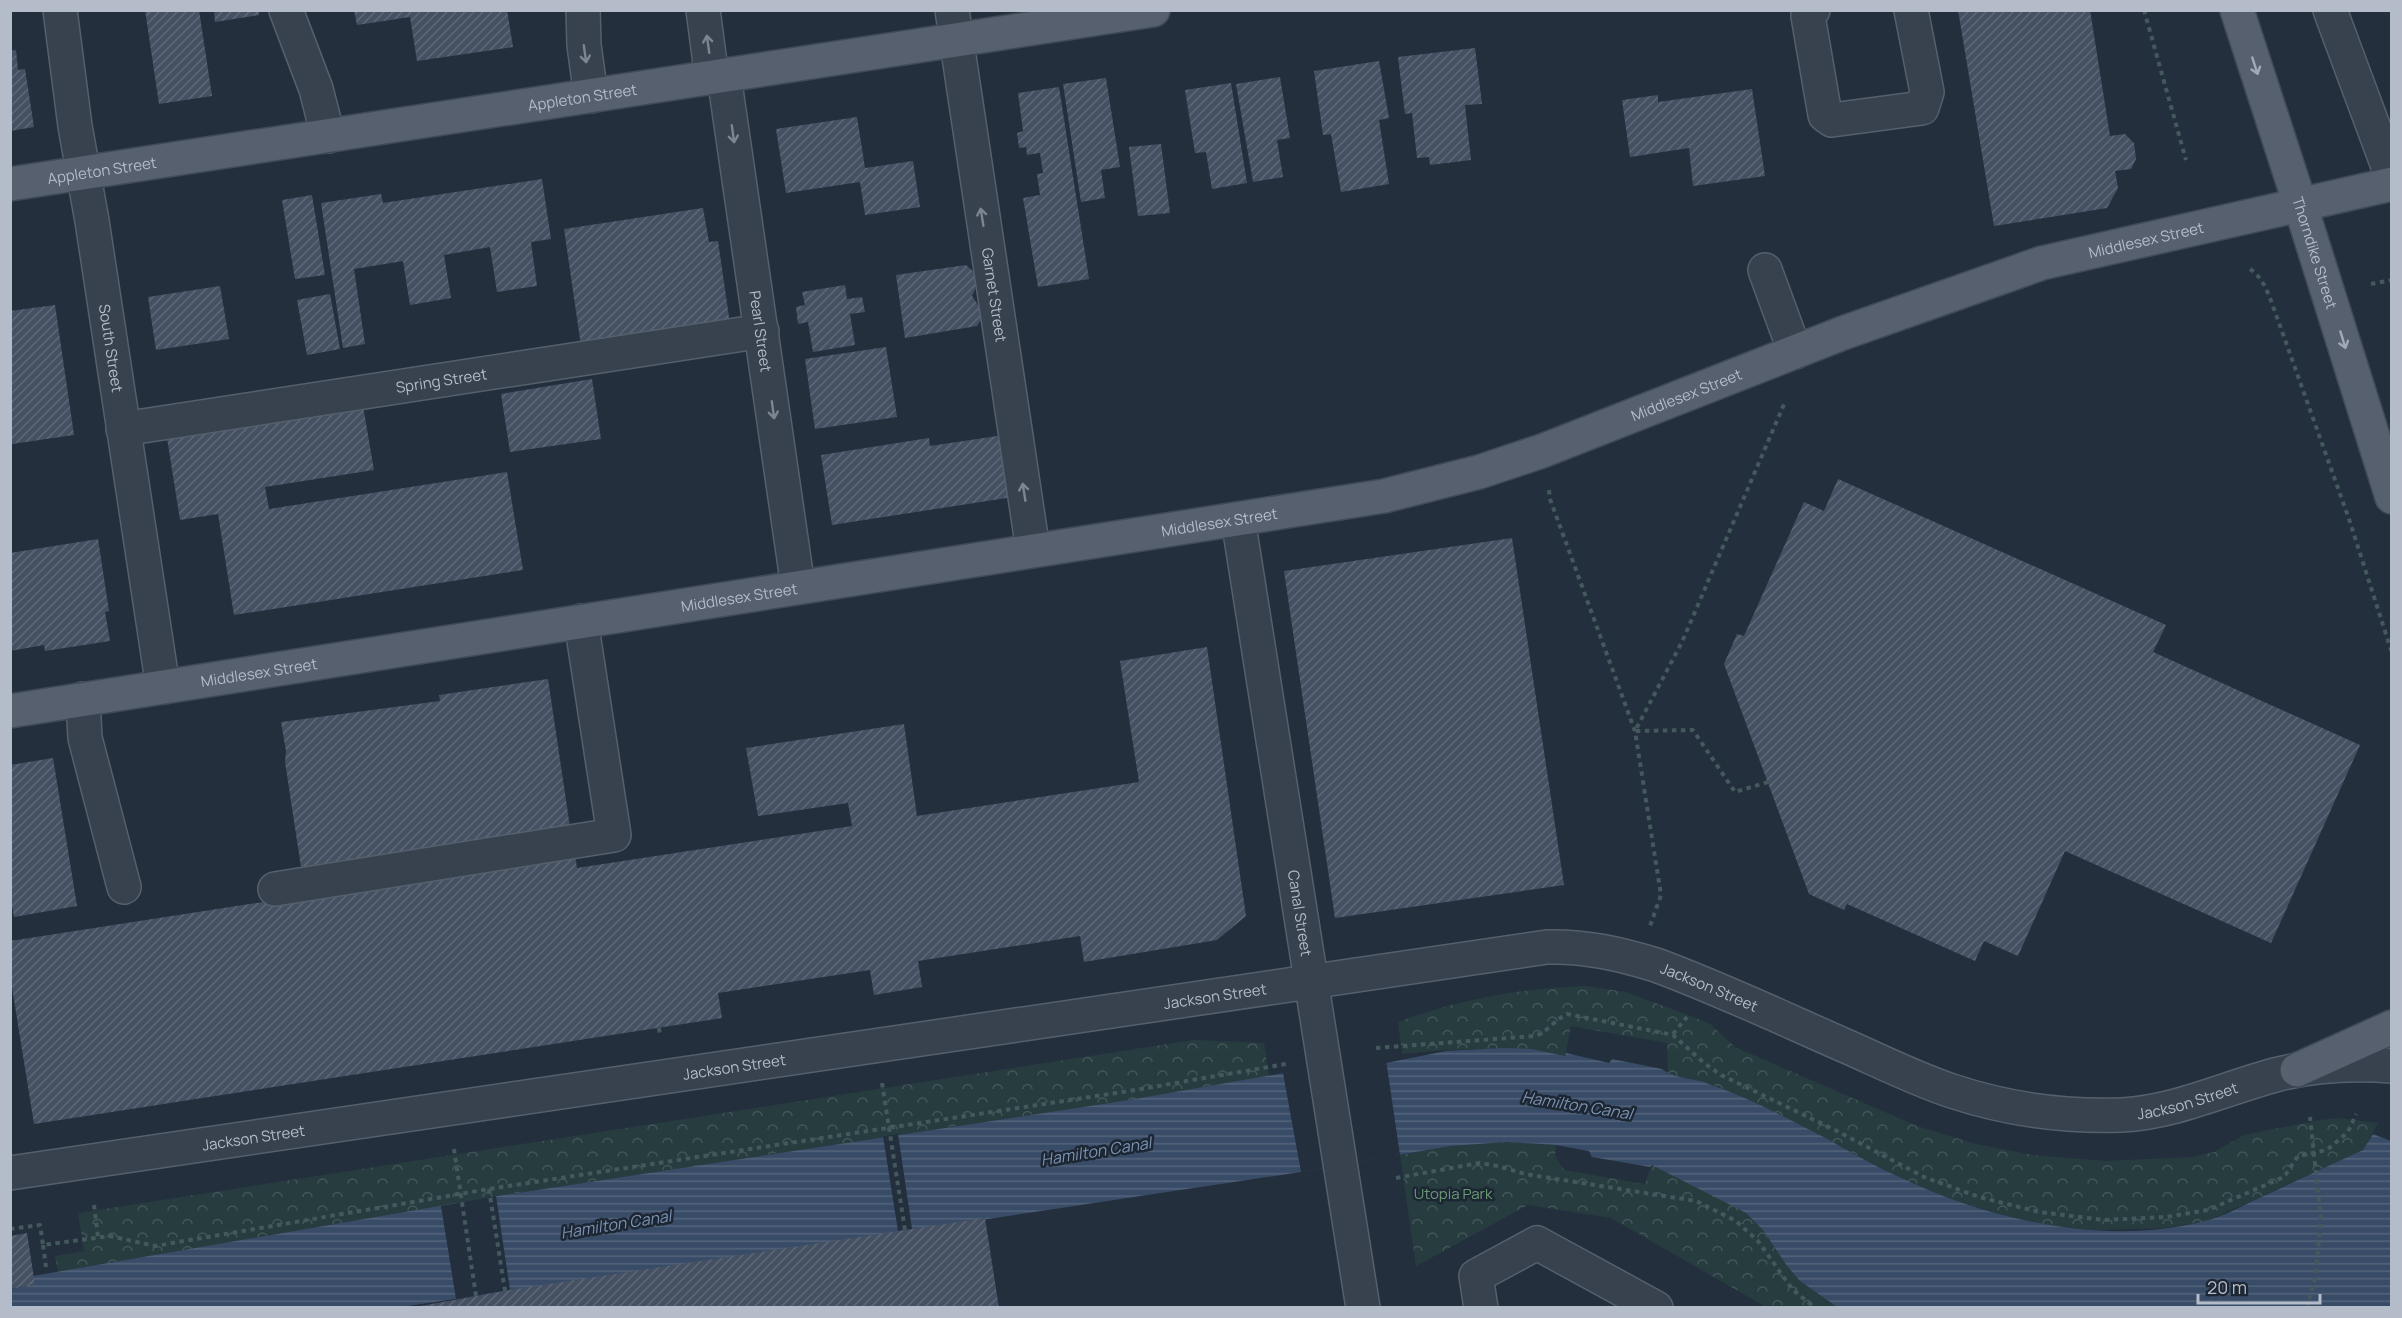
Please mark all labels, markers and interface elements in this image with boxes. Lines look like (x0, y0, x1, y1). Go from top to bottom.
one-way arrow (702, 35, 713, 54)
one-way arrow (580, 43, 591, 63)
one-way arrow (2250, 56, 2261, 75)
street label: Appleton Street (526, 78, 638, 116)
one-way arrow (727, 123, 738, 143)
street label: Appleton Street (46, 151, 158, 189)
street label: Thorndike Street (2288, 194, 2343, 311)
one-way arrow (977, 207, 988, 227)
street label: Middlesex Street (2086, 216, 2206, 263)
street label: Garnet Street (977, 246, 1012, 343)
street label: Pearl Street (745, 289, 777, 373)
street label: South Street (94, 302, 128, 394)
one-way arrow (2338, 330, 2349, 349)
street label: Spring Street (394, 363, 488, 398)
street label: Middlesex Street (1628, 363, 1745, 426)
one-way arrow (767, 399, 778, 419)
one-way arrow (1018, 483, 1029, 503)
street label: Middlesex Street (1160, 502, 1279, 541)
street label: Middlesex Street (679, 577, 799, 616)
street label: Middlesex Street (199, 653, 319, 692)
street label: Canal Street (1283, 868, 1318, 958)
street label: Jackson Street (1658, 957, 1761, 1016)
street label: Jackson Street (1162, 978, 1268, 1014)
street label: Jackson Street (681, 1049, 787, 1084)
street label: Jackson Street (2136, 1077, 2240, 1124)
water label: Hamilton Canal (1520, 1085, 1636, 1125)
street label: Jackson Street (201, 1119, 306, 1155)
water label: Hamilton Canal (1039, 1131, 1155, 1171)
park label: Utopia Park (1414, 1183, 1493, 1204)
water label: Hamilton Canal (559, 1204, 675, 1244)
scale bar (2198, 1267, 2320, 1305)
text: 20 m (2207, 1275, 2247, 1299)

